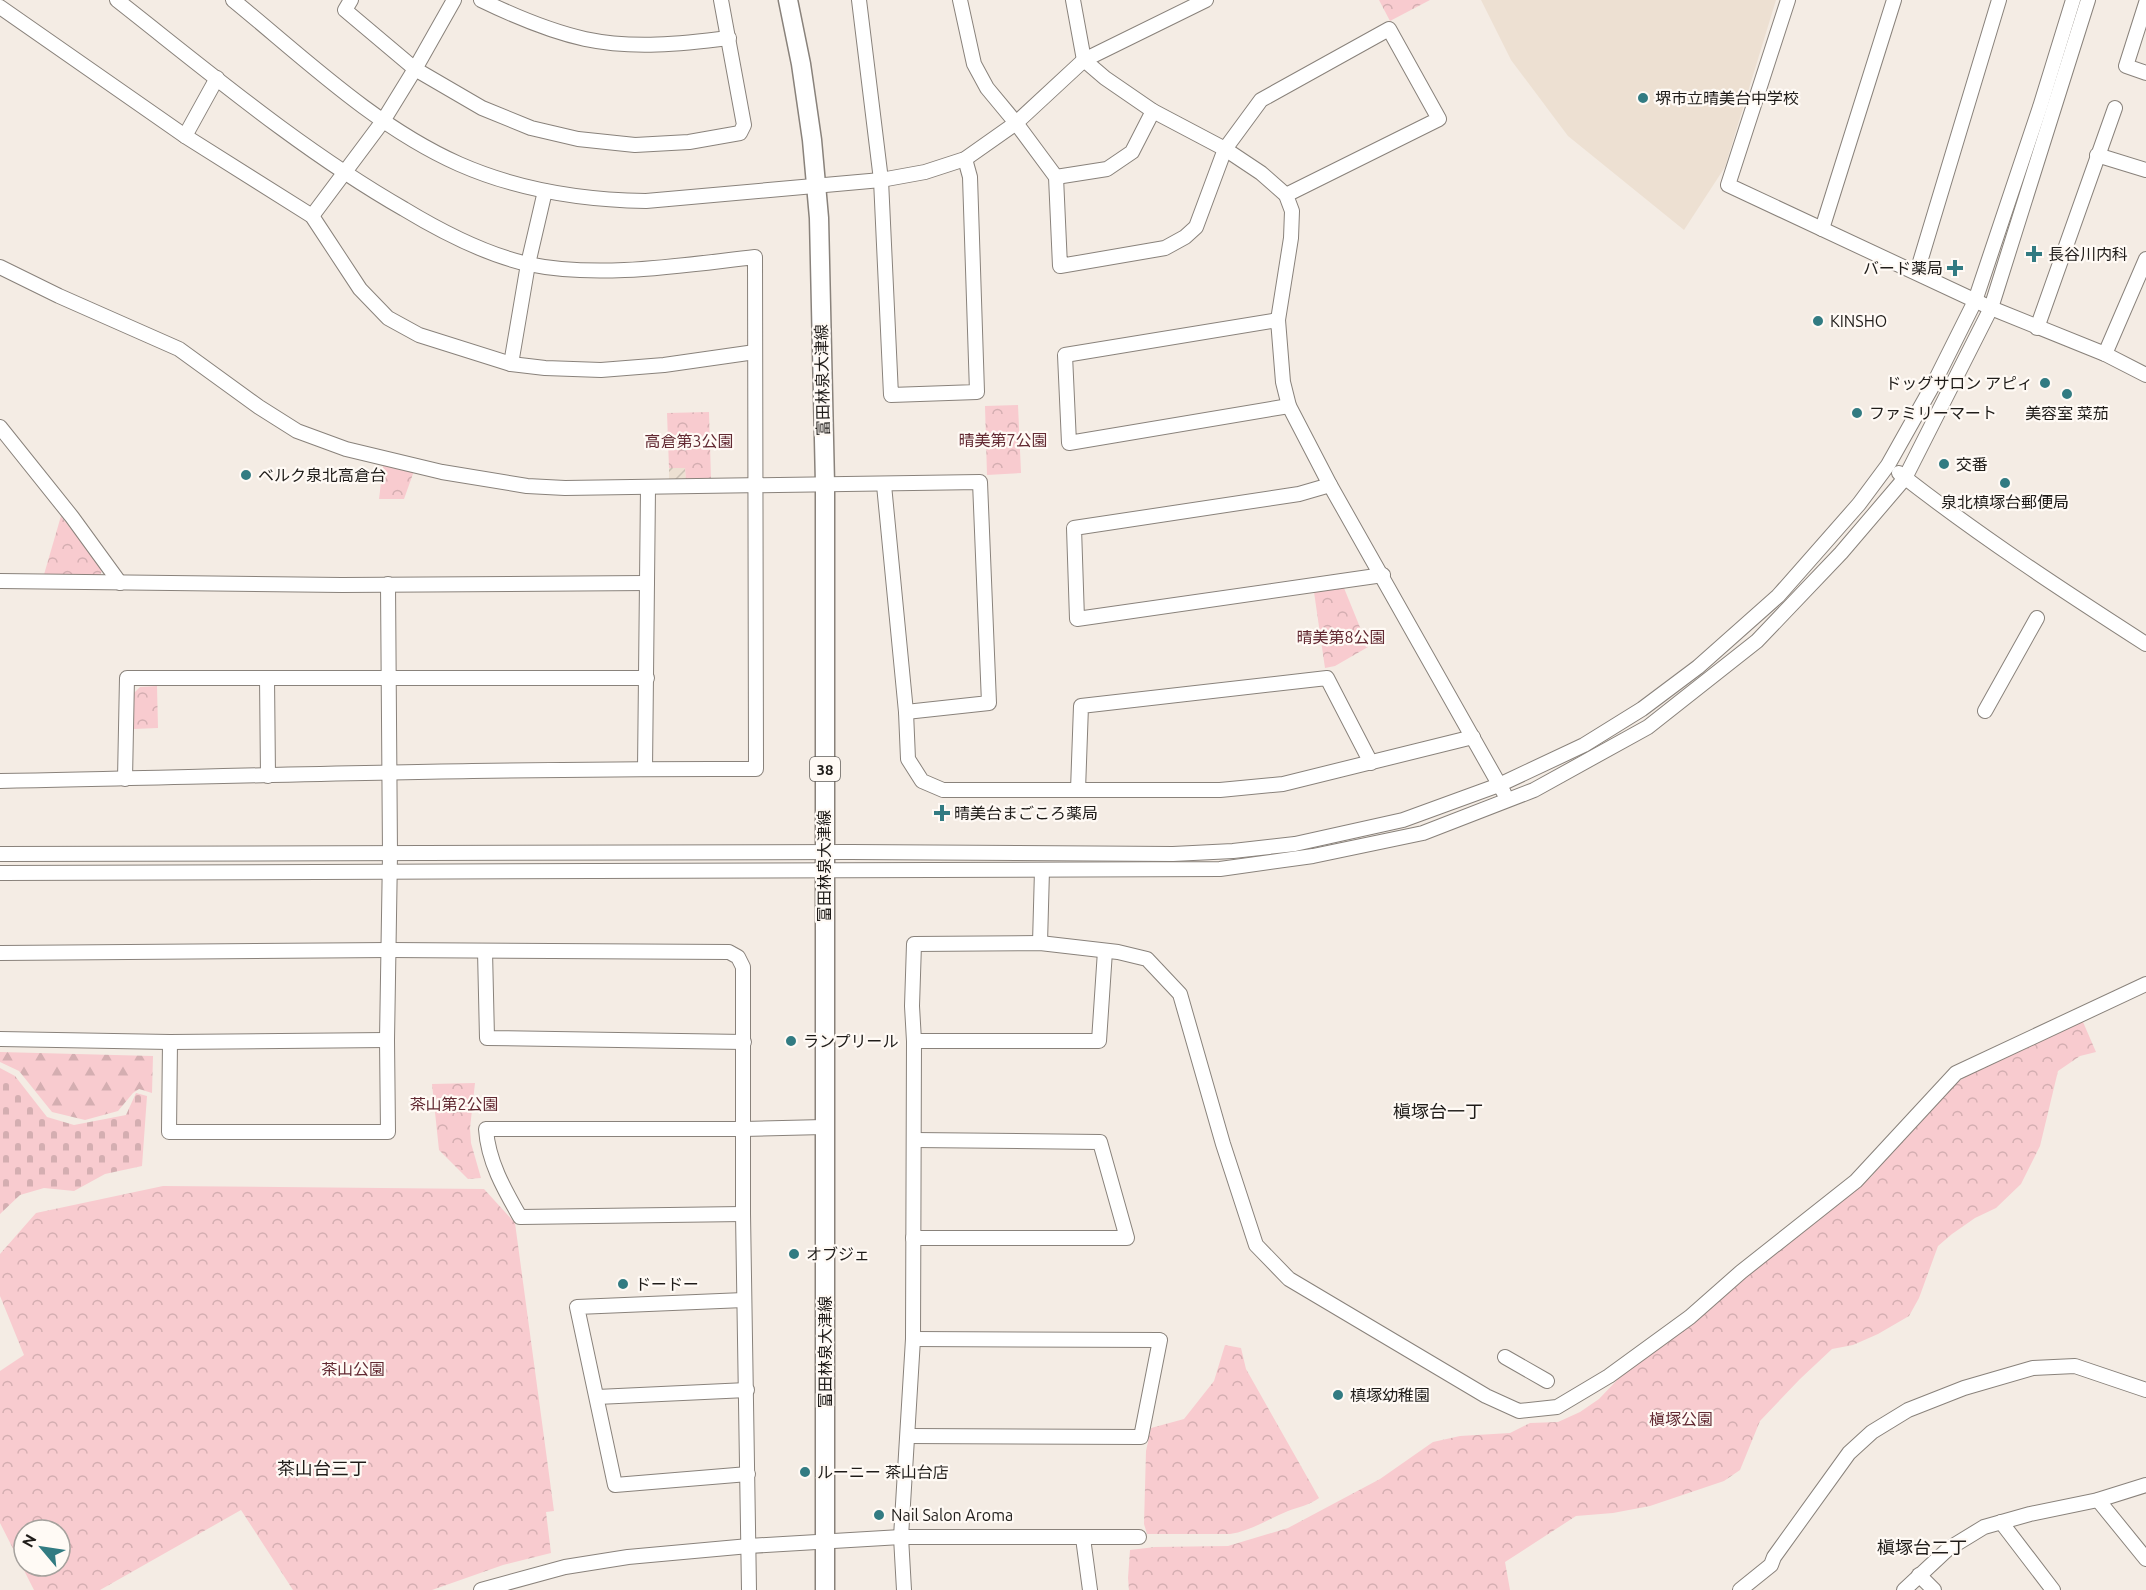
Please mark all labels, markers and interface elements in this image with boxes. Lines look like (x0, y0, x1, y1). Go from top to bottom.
place label: 堺市立晴美台中学校 (1655, 89, 1799, 107)
marker: 堺市立晴美台中学校 (1636, 91, 1650, 105)
marker: 長谷川内科 (2025, 245, 2043, 263)
place label: 長谷川内科 (2048, 245, 2128, 263)
place label: バード薬局 (1863, 259, 1943, 277)
marker: バード薬局 (1948, 261, 1962, 275)
place label: KINSHO (1830, 312, 1887, 330)
marker: KINSHO (1811, 314, 1825, 328)
street label: 富田林泉大津線 (812, 324, 832, 436)
place label: ドッグサロン アピィ (1885, 374, 2033, 392)
marker: ドッグサロン アピィ (2038, 376, 2052, 390)
marker: 美容室 菜茄 (2060, 387, 2074, 401)
place label: ファミリーマート (1869, 404, 1997, 422)
place label: 美容室 菜茄 (2025, 404, 2109, 422)
marker: ファミリーマート (1850, 406, 1864, 420)
park label: 晴美第7公園 (958, 431, 1048, 449)
park label: 高倉第3公園 (644, 432, 734, 450)
place label: 交番 (1956, 455, 1988, 473)
marker: 交番 (1937, 457, 1951, 471)
place label: ベルク泉北高倉台 (258, 466, 386, 484)
marker: ベルク泉北高倉台 (239, 468, 253, 482)
marker: 泉北槙塚台郵便局 (1998, 476, 2012, 490)
place label: 泉北槙塚台郵便局 (1941, 493, 2069, 511)
park label: 晴美第8公園 (1296, 628, 1386, 646)
road number: 38 (810, 757, 840, 781)
place label: 晴美台まごころ薬局 (954, 804, 1098, 822)
marker: 晴美台まごころ薬局 (935, 806, 949, 820)
street label: 富田林泉大津線 (815, 810, 833, 922)
place label: ランプリール (803, 1032, 899, 1050)
marker: ランプリール (784, 1034, 798, 1048)
park label: 茶山第2公園 (409, 1095, 499, 1113)
district label: 槇塚台一丁 (1393, 1101, 1483, 1121)
place label: オブジェ (806, 1245, 870, 1263)
marker: オブジェ (787, 1247, 801, 1261)
place label: ドードー (635, 1275, 699, 1293)
marker: ドードー (616, 1277, 630, 1291)
street label: 富田林泉大津線 (816, 1296, 834, 1408)
park label: 茶山公園 (321, 1360, 385, 1378)
place label: 槙塚幼稚園 (1350, 1386, 1430, 1404)
marker: 槙塚幼稚園 (1331, 1388, 1345, 1402)
park label: 槇塚公園 (1649, 1410, 1713, 1428)
district label: 茶山台三丁 (277, 1458, 367, 1478)
place label: ルーニー 茶山台店 (817, 1463, 949, 1481)
marker: ルーニー 茶山台店 (798, 1465, 812, 1479)
place label: Nail Salon Aroma (891, 1506, 1013, 1524)
marker: Nail Salon Aroma (872, 1508, 886, 1522)
north arrow (12, 1518, 72, 1578)
text: N (18, 1531, 40, 1550)
district label: 槇塚台二丁 (1877, 1537, 1967, 1557)

